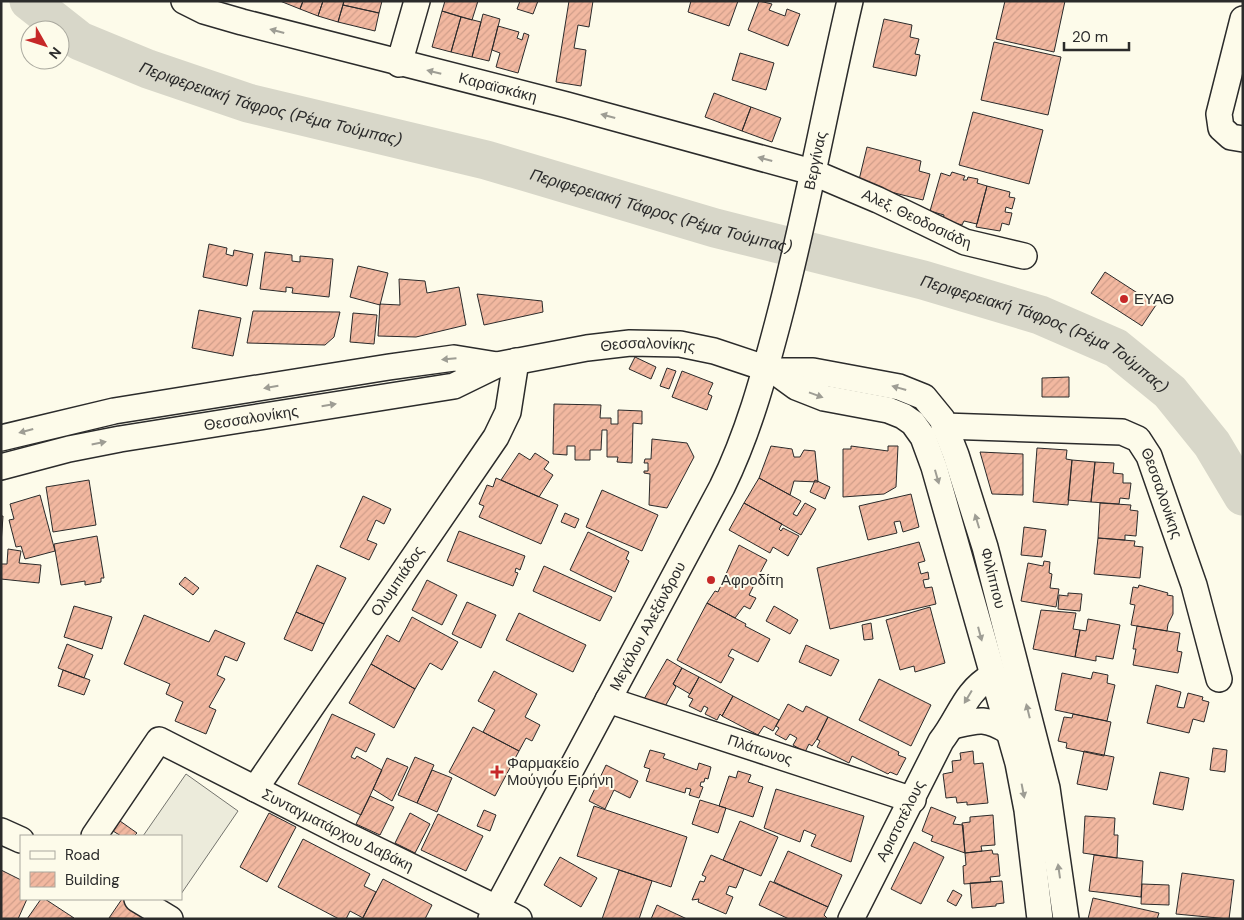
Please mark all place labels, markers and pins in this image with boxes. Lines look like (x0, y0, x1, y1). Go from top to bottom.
place label: ΕΥΑΘ (1134, 289, 1174, 309)
marker: ΕΥΑΘ (1118, 293, 1130, 305)
place label: Αφροδίτη (721, 570, 784, 590)
marker: Αφροδίτη (705, 574, 717, 586)
place label: Φαρμακείο Μούγιου Ειρήνη (507, 753, 613, 790)
marker: Φαρμακείο Μούγιου Ειρήνη (491, 766, 503, 778)

